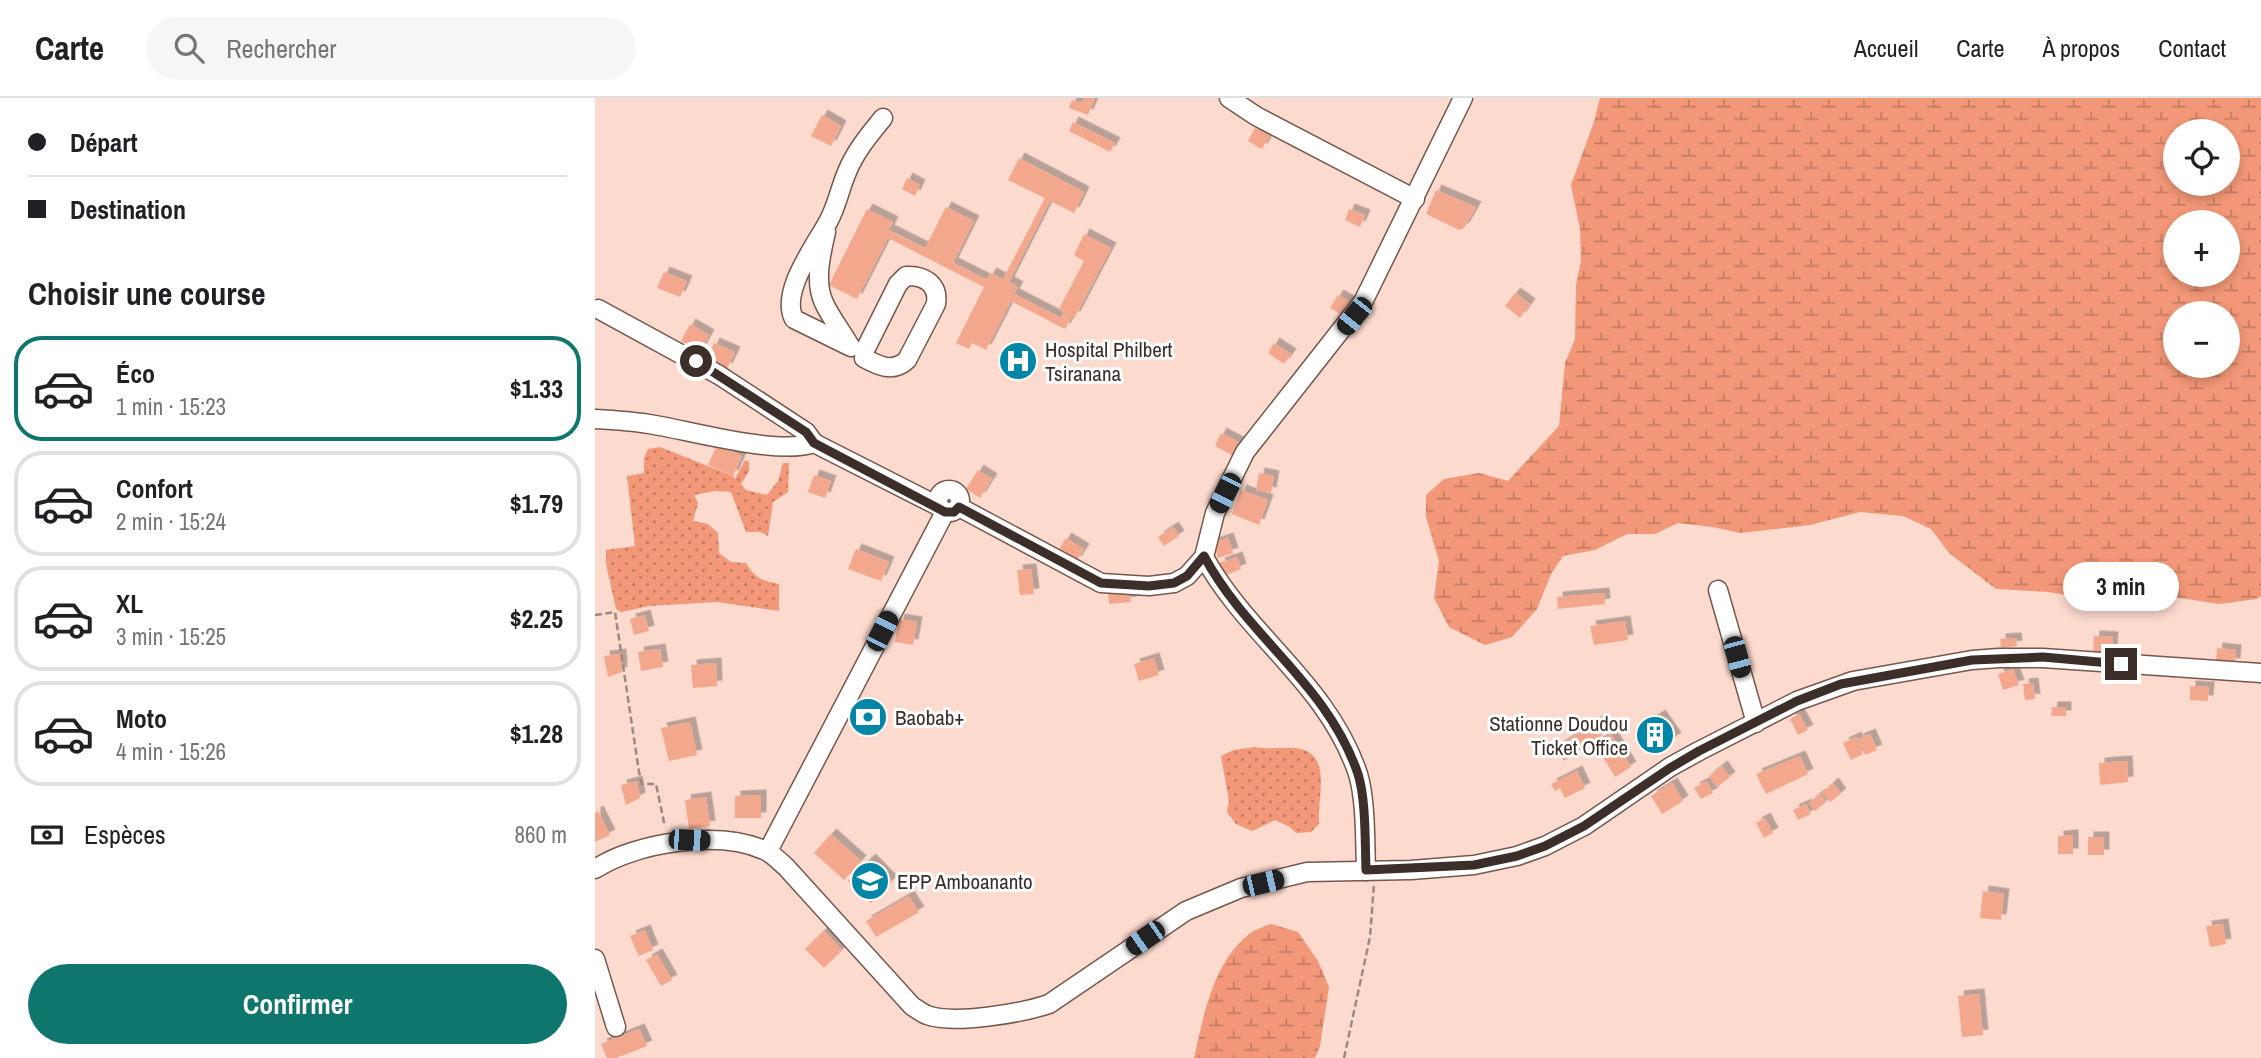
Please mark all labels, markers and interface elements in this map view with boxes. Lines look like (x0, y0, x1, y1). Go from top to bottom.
search box (146, 17, 636, 80)
text: Carte (35, 26, 104, 70)
icon: search (170, 29, 208, 67)
text: Rechercher (226, 31, 336, 66)
text: Accueil (1854, 32, 1918, 64)
text: Carte (1956, 32, 2004, 64)
text: À propos (2042, 32, 2120, 64)
text: Contact (2158, 32, 2226, 64)
map controls (2163, 119, 2240, 378)
button: locate (2163, 119, 2240, 196)
text: Départ (70, 125, 138, 160)
text: Destination (70, 192, 186, 227)
button: + (2163, 210, 2240, 287)
text: Choisir une course (28, 272, 266, 315)
car (1333, 293, 1376, 339)
button: − (2163, 301, 2240, 378)
place label: Hospital Philbert Tsiranana (1045, 335, 1173, 388)
hospital icon: Hospital Philbert Tsiranana (997, 340, 1039, 382)
route start (680, 345, 712, 377)
text: Éco (116, 356, 155, 391)
icon: car (32, 357, 95, 420)
text: $1.33 (510, 371, 563, 406)
text: 1 min · 15:23 (116, 391, 226, 422)
car (1207, 470, 1244, 516)
text: Confort (116, 471, 193, 506)
icon: car (32, 472, 95, 535)
text: $1.79 (510, 486, 563, 521)
text: 2 min · 15:24 (116, 506, 226, 537)
callout: 3 min (2063, 562, 2179, 612)
text: 3 min (2096, 571, 2146, 602)
text: XL (116, 586, 143, 621)
icon: car (32, 587, 95, 650)
text: $2.25 (510, 601, 563, 636)
car (864, 608, 901, 654)
text: 3 min · 15:25 (116, 621, 226, 652)
car (1722, 634, 1753, 680)
route end (2105, 648, 2137, 680)
bank icon: Baobab+ (847, 696, 889, 738)
text: Moto (116, 701, 167, 736)
icon: car (32, 702, 95, 765)
place label: Baobab+ (895, 703, 964, 732)
place label: Stationne Doudou Ticket Office (1489, 709, 1628, 762)
building icon: Stationne Doudou Ticket Office (1634, 714, 1676, 756)
text: $1.28 (510, 716, 563, 751)
text: 4 min · 15:26 (116, 736, 226, 767)
icon: cash (28, 816, 66, 854)
text: Espèces (84, 817, 166, 852)
text: 860 m (515, 819, 567, 850)
car (668, 829, 711, 851)
school or university icon: EPP Amboananto (849, 860, 891, 902)
place label: EPP Amboananto (897, 867, 1033, 896)
car (1241, 868, 1286, 898)
car (1122, 917, 1169, 959)
button: Confirmer (28, 964, 567, 1044)

